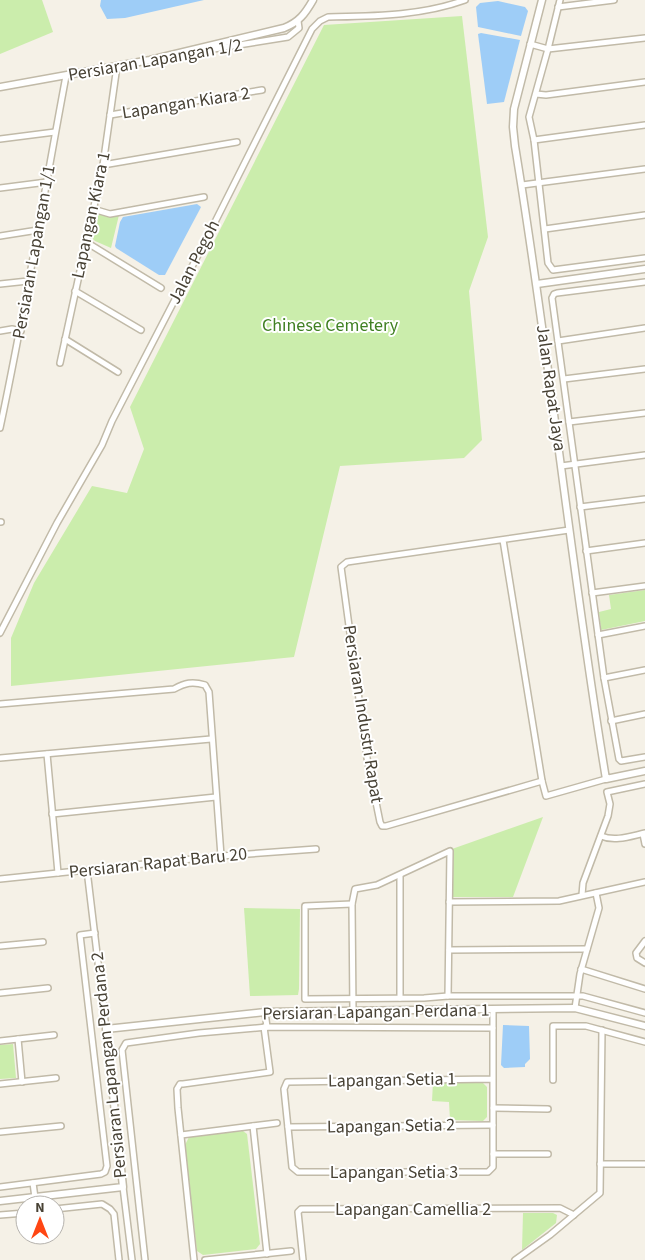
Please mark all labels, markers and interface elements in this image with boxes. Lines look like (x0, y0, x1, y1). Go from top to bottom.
street label: Persiaran Lapangan 1/2 (66, 32, 244, 88)
street label: Lapangan Kiara 2 (120, 81, 252, 125)
street label: Lapangan Kiara 1 (65, 149, 117, 281)
street label: Persiaran Lapangan 1/1 (6, 163, 62, 341)
street label: Jalan Pegoh (162, 215, 226, 309)
park label: Chinese Cemetery (262, 313, 399, 338)
street label: Jalan Rapat Jaya (530, 323, 572, 453)
street label: Persiaran Industri Rapat (337, 623, 389, 805)
street label: Persiaran Rapat Baru 20 (68, 841, 248, 885)
street label: Persiaran Lapangan Perdana 2 (85, 951, 133, 1179)
street label: Persiaran Lapangan Perdana 1 (262, 998, 490, 1026)
street label: Lapangan Setia 1 (328, 1066, 456, 1094)
street label: Lapangan Setia 2 (327, 1112, 455, 1140)
street label: Lapangan Setia 3 (330, 1160, 458, 1185)
north arrow (15, 1195, 65, 1245)
street label: Lapangan Camellia 2 (335, 1197, 491, 1222)
text: N (35, 1198, 45, 1218)

